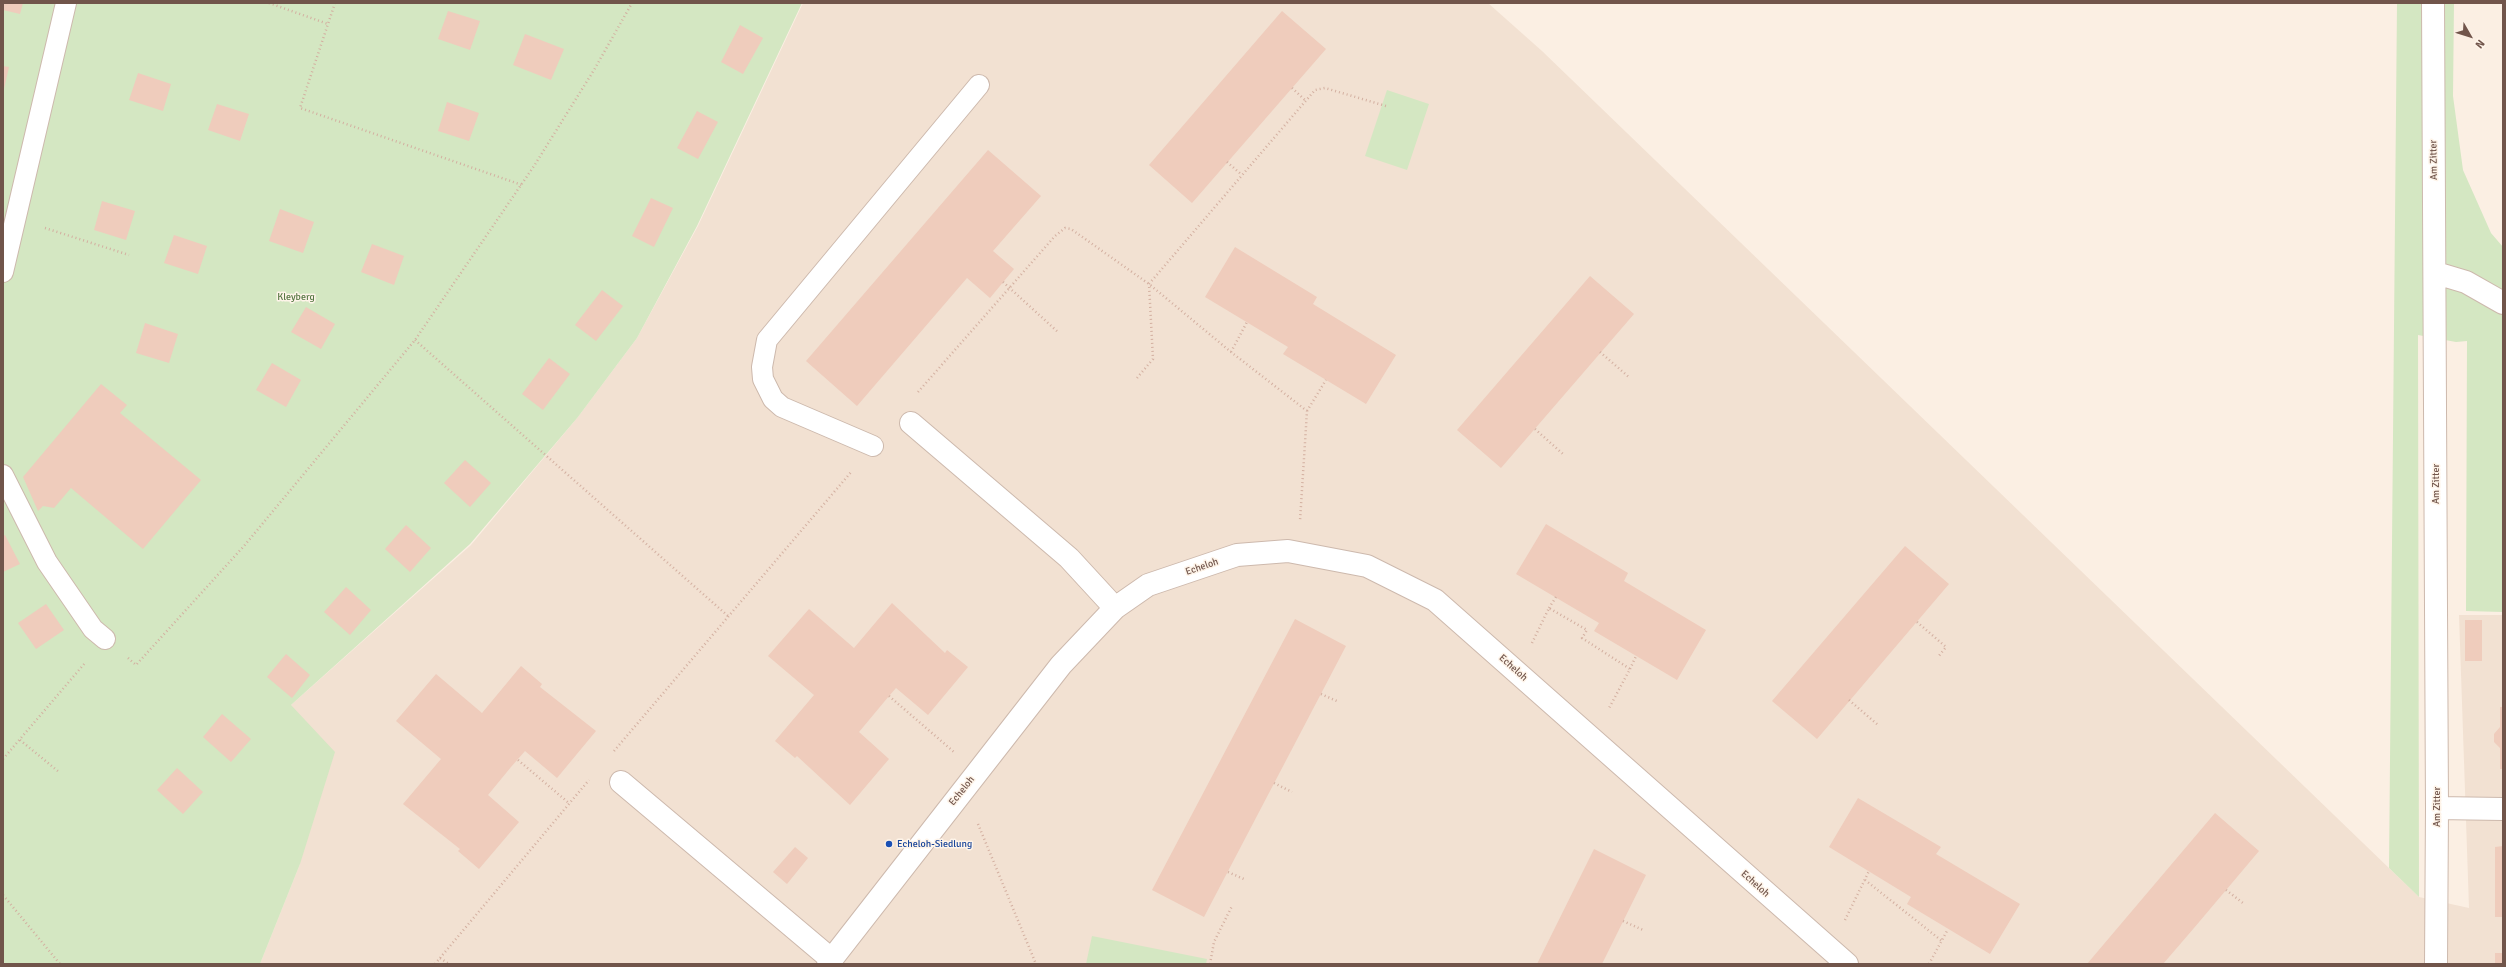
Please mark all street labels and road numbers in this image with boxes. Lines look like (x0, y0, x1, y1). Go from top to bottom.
street label: Am Zitter (2428, 140, 2440, 180)
street label: Am Zitter (2430, 464, 2442, 504)
street label: Echeloh (1184, 556, 1220, 578)
street label: Echeloh (1496, 652, 1530, 684)
street label: Echeloh (947, 774, 977, 808)
street label: Am Zitter (2431, 787, 2443, 827)
street label: Echeloh (1738, 868, 1772, 900)

